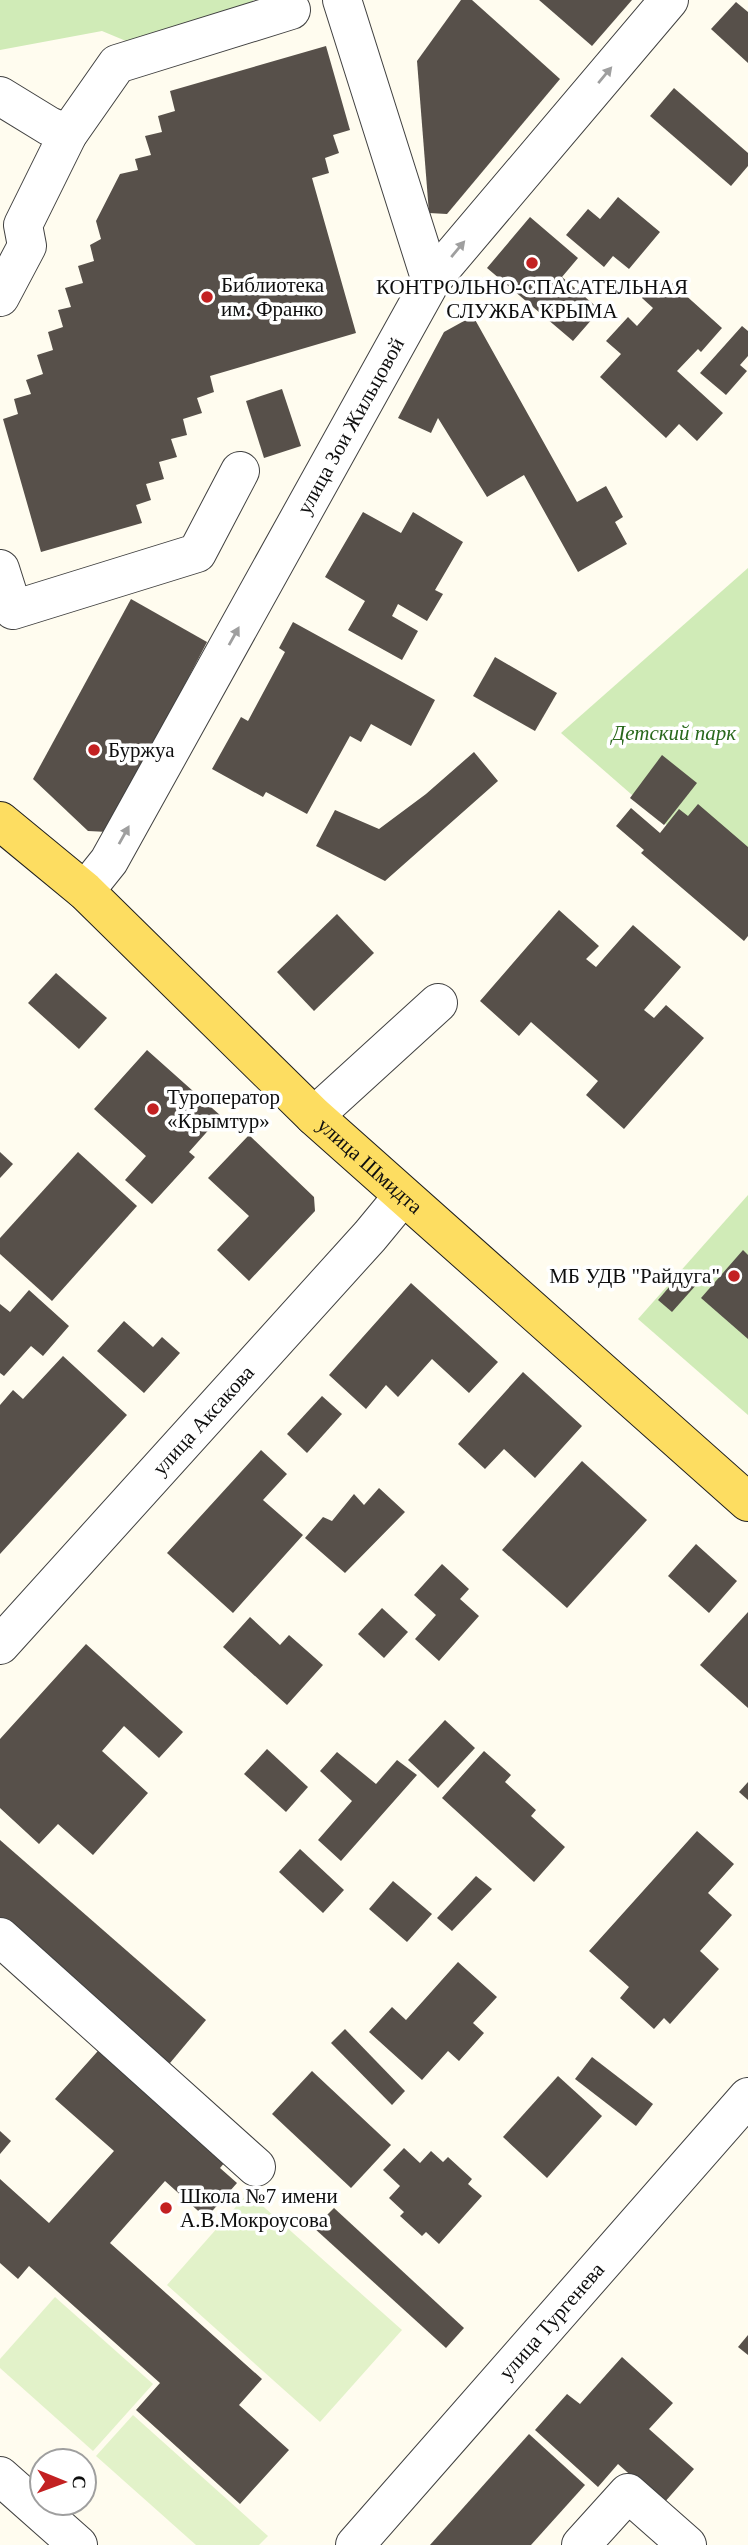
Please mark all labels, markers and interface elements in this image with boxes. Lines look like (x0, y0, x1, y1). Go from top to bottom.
one-way arrow (597, 67, 612, 84)
one-way arrow (450, 240, 466, 258)
marker: КОНТРОЛЬНО-СПАСАТЕЛЬНАЯ СЛУЖБА КРЫМА (524, 255, 540, 271)
place label: Библиотека им. Франко (221, 273, 325, 321)
place label: КОНТРОЛЬНО-СПАСАТЕЛЬНАЯ СЛУЖБА КРЫМА (376, 275, 688, 323)
marker: Библиотека им. Франко (199, 289, 215, 305)
street label: улица Зои Жильцовой (292, 334, 409, 518)
one-way arrow (228, 626, 240, 646)
park label: Детский парк (610, 721, 736, 745)
place label: Буржуа (108, 738, 175, 762)
marker: Буржуа (86, 742, 102, 758)
one-way arrow (118, 825, 129, 845)
place label: Туроператор «Крымтур» (167, 1085, 280, 1133)
marker: Туроператор «Крымтур» (145, 1101, 161, 1117)
street label: улица Шмидта (313, 1113, 428, 1219)
place label: МБ УДВ "Райдуга" (549, 1264, 720, 1288)
marker: МБ УДВ "Райдуга" (726, 1268, 742, 1284)
street label: улица Аксакова (148, 1360, 259, 1480)
place label: Школа №7 имени А.В.Мокроусова (180, 2184, 338, 2232)
marker: Школа №7 имени А.В.Мокроусова (158, 2200, 174, 2216)
street label: улица Тургенева (494, 2257, 610, 2384)
north arrow (28, 2447, 98, 2517)
text: С (69, 2475, 90, 2489)

